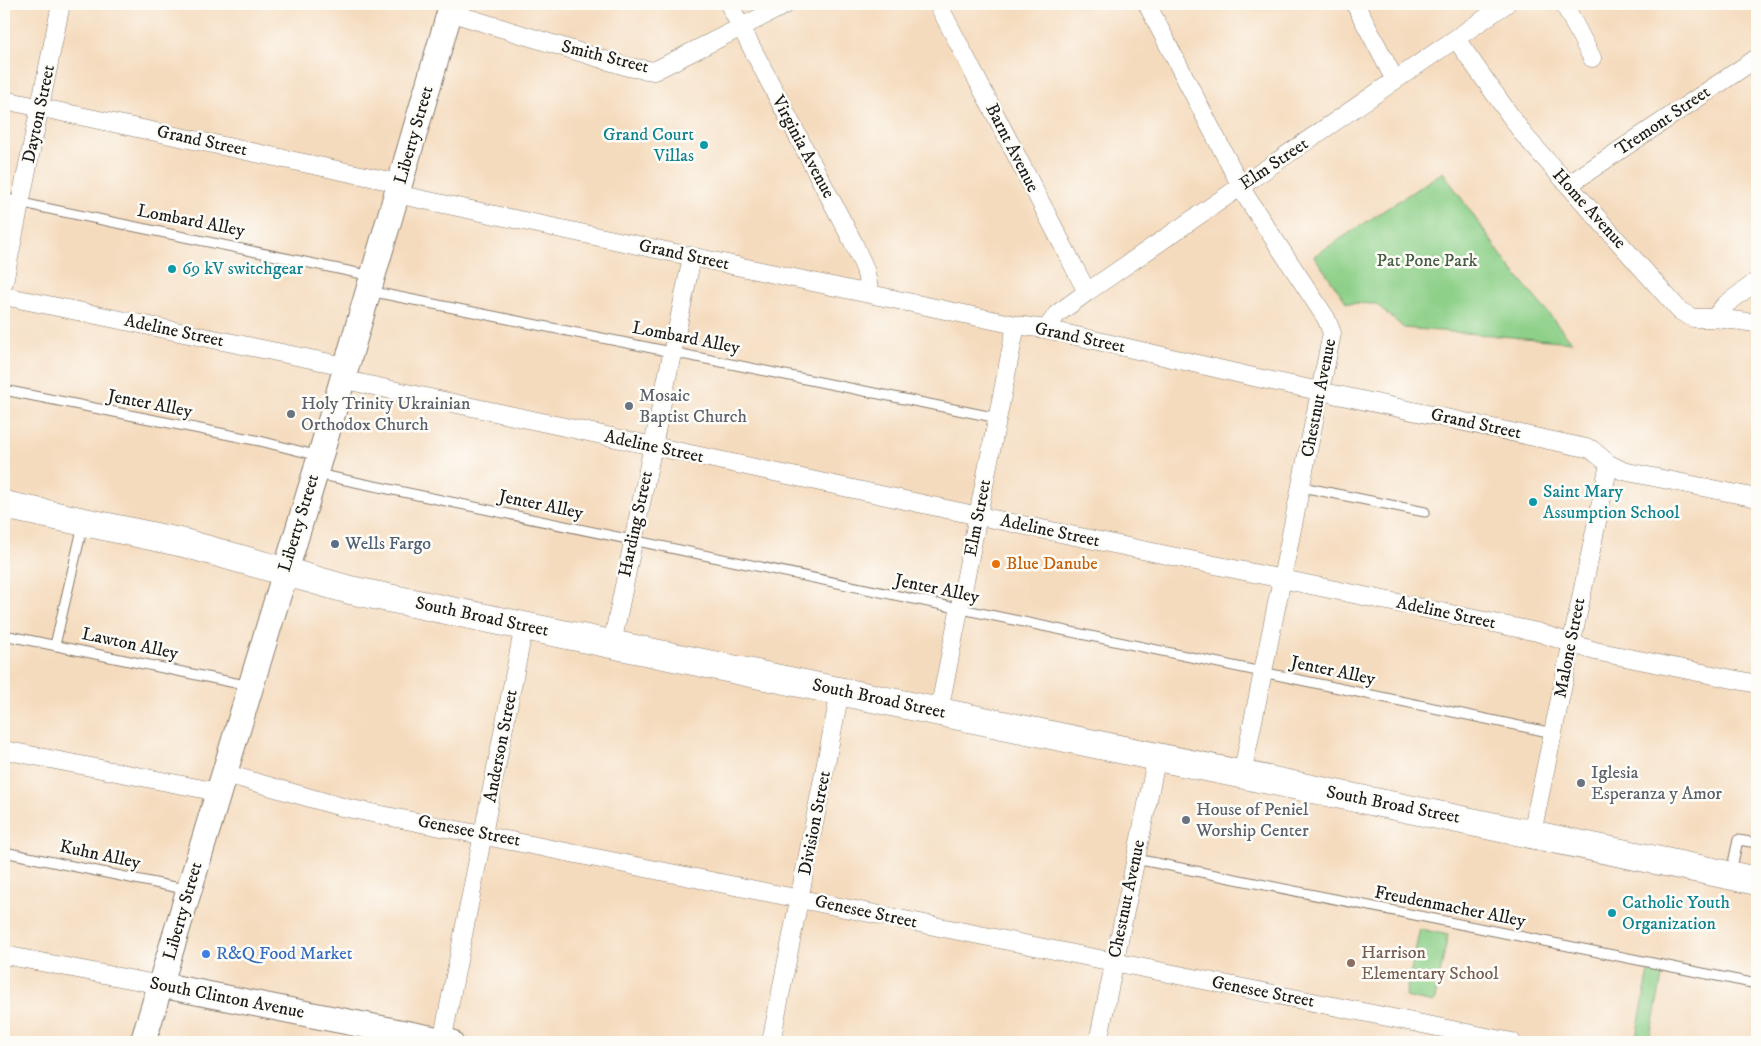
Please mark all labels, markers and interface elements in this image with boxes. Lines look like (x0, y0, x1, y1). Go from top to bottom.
street label: Smith Street (559, 36, 651, 79)
street label: Dayton Street (18, 63, 60, 165)
street label: Tremont Street (1611, 81, 1715, 161)
street label: Liberty Street (390, 83, 439, 187)
street label: Virginia Avenue (766, 91, 839, 202)
street label: Barnt Avenue (980, 100, 1044, 196)
street label: Grand Street (155, 121, 249, 161)
place label: Grand Court Villas (603, 124, 694, 167)
street label: Elm Street (1235, 133, 1313, 195)
marker: Grand Court Villas (698, 139, 710, 151)
street label: Home Avenue (1547, 164, 1631, 254)
street label: Lombard Alley (135, 200, 247, 242)
street label: Grand Street (637, 235, 731, 275)
park label: Pat Pone Park (1377, 250, 1478, 272)
place label: 69 kV switchgear (182, 258, 304, 280)
marker: 69 kV switchgear (166, 263, 178, 275)
street label: Adeline Street (122, 310, 226, 352)
street label: Lombard Alley (630, 317, 742, 359)
street label: Grand Street (1033, 318, 1127, 358)
street label: Chestnut Avenue (1297, 337, 1341, 459)
street label: Jenter Alley (104, 385, 195, 423)
place label: Mosaic Baptist Church (639, 385, 747, 428)
place label: Holy Trinity Ukrainian Orthodox Church (301, 393, 471, 436)
marker: Mosaic Baptist Church (623, 400, 635, 412)
street label: Grand Street (1429, 404, 1523, 444)
marker: Holy Trinity Ukrainian Orthodox Church (285, 408, 297, 420)
street label: Adeline Street (602, 426, 706, 468)
street label: Harding Street (614, 469, 658, 579)
street label: Liberty Street (274, 471, 324, 574)
street label: Elm Street (960, 477, 996, 558)
place label: Saint Mary Assumption School (1543, 481, 1680, 524)
street label: Jenter Alley (495, 485, 586, 525)
marker: Saint Mary Assumption School (1527, 496, 1539, 508)
street label: Adeline Street (998, 510, 1102, 552)
place label: Wells Fargo (344, 533, 431, 555)
marker: Wells Fargo (329, 538, 341, 550)
place label: Blue Danube (1006, 553, 1098, 575)
marker: Blue Danube (990, 558, 1002, 570)
street label: Jenter Alley (891, 569, 982, 609)
street label: South Broad Street (413, 592, 551, 642)
street label: Adeline Street (1394, 592, 1498, 634)
street label: Malone Street (1550, 596, 1591, 700)
street label: Lawton Alley (80, 623, 181, 665)
street label: Jenter Alley (1287, 651, 1378, 691)
street label: South Broad Street (810, 674, 948, 724)
street label: Anderson Street (479, 687, 523, 804)
place label: Iglesia Esperanza y Amor (1591, 762, 1722, 805)
street label: Division Street (794, 769, 836, 877)
marker: Iglesia Esperanza y Amor (1575, 777, 1587, 789)
street label: South Broad Street (1324, 781, 1462, 829)
place label: House of Peniel Worship Center (1195, 799, 1309, 842)
street label: Genesee Street (416, 810, 522, 852)
marker: House of Peniel Worship Center (1180, 814, 1192, 826)
street label: Kuhn Alley (58, 836, 143, 874)
street label: Chestnut Avenue (1104, 838, 1150, 960)
street label: Liberty Street (159, 859, 208, 963)
street label: Freudenmacher Alley (1373, 882, 1528, 933)
street label: Genesee Street (813, 890, 919, 934)
place label: Catholic Youth Organization (1622, 892, 1731, 935)
marker: Catholic Youth Organization (1606, 907, 1618, 919)
place label: Harrison Elementary School (1361, 942, 1499, 985)
place label: R&Q Food Market (216, 943, 353, 965)
marker: R&Q Food Market (200, 948, 212, 960)
marker: Harrison Elementary School (1345, 957, 1357, 969)
street label: Genesee Street (1210, 971, 1316, 1013)
street label: South Clinton Avenue (148, 972, 306, 1024)

